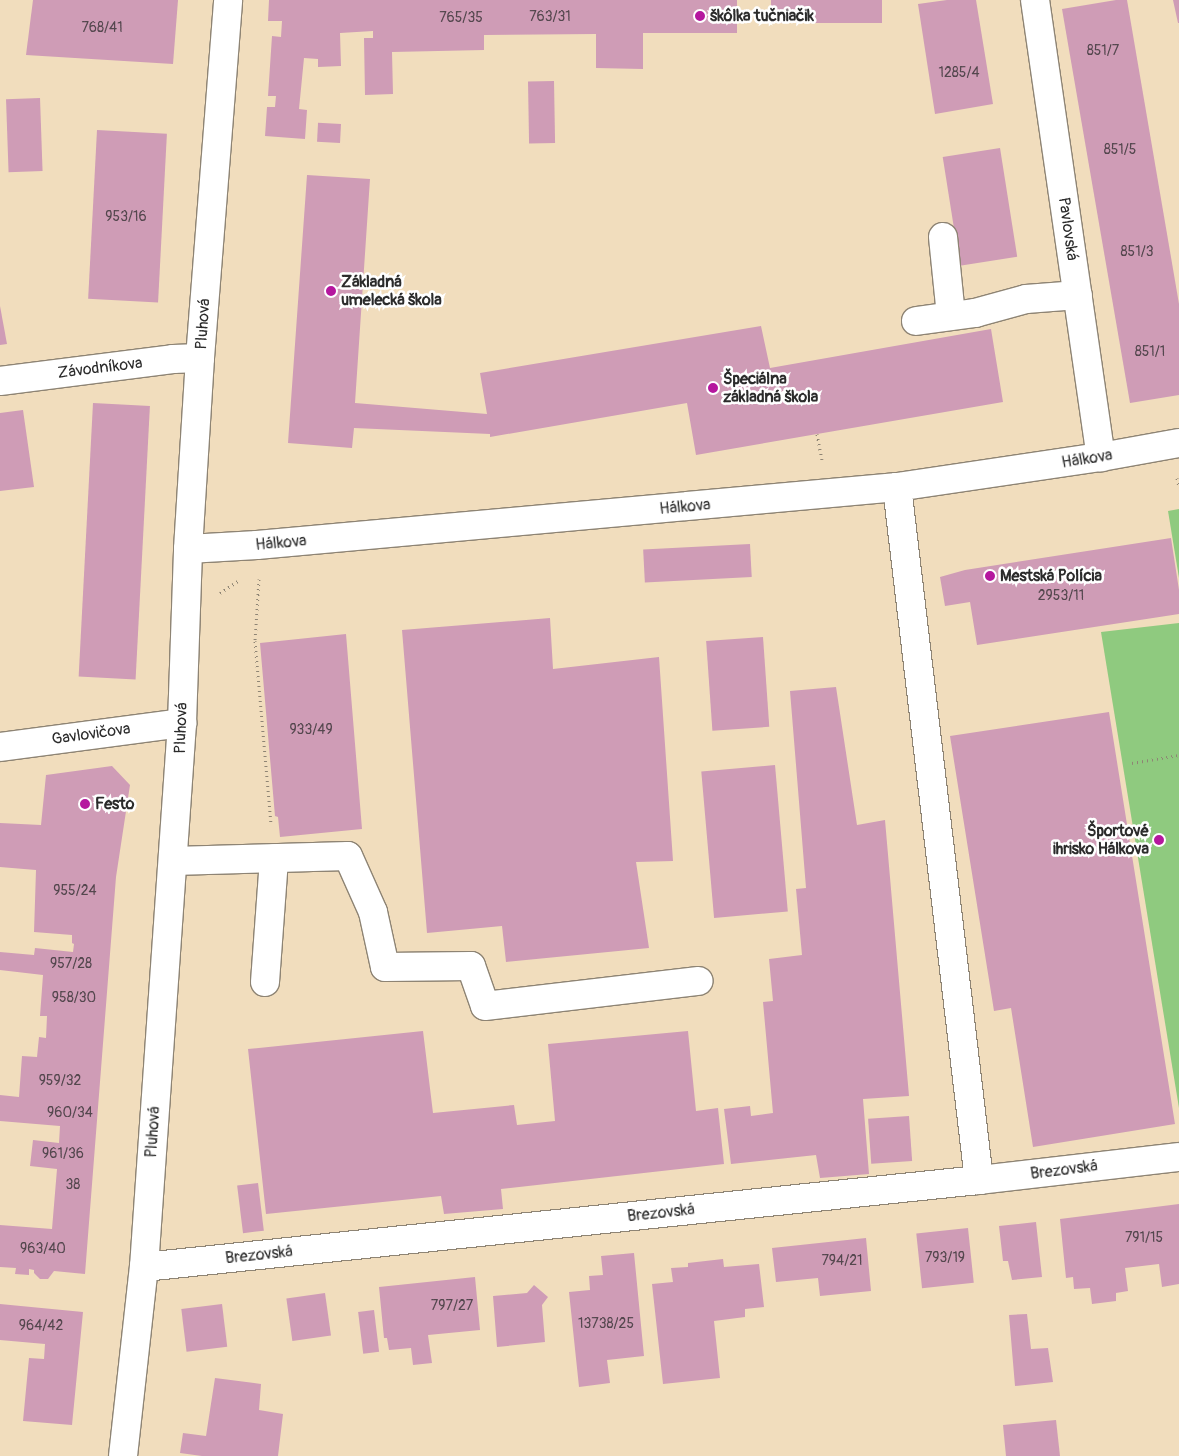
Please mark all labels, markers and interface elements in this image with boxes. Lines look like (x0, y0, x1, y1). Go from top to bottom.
place label: škôlka tučniačik (710, 6, 814, 26)
house number: 763/31 (529, 9, 571, 25)
house number: 765/35 (439, 10, 483, 26)
marker: škôlka tučniačik (694, 10, 706, 22)
house number: 768/41 (81, 20, 123, 36)
house number: 851/7 (1087, 43, 1119, 59)
house number: 1285/4 (938, 65, 980, 81)
house number: 851/5 (1104, 142, 1136, 158)
street label: Pavlovská (1054, 196, 1082, 262)
house number: 953/16 (105, 209, 147, 225)
house number: 851/3 (1121, 244, 1153, 260)
place label: Základná umelecká škola (341, 272, 442, 310)
marker: Základná umelecká škola (325, 285, 337, 297)
street label: Pluhová (192, 298, 214, 350)
house number: 851/1 (1135, 344, 1165, 360)
street label: Závodníkova (56, 353, 144, 383)
place label: Špeciálna základná škola (723, 369, 818, 407)
marker: Špeciálna základná škola (707, 382, 719, 394)
street label: Hálkova (1060, 446, 1114, 472)
street label: Hálkova (659, 495, 711, 519)
street label: Hálkova (255, 531, 307, 555)
place label: Mestská Polícia (1000, 566, 1102, 586)
marker: Mestská Polícia (984, 570, 996, 582)
house number: 2953/11 (1038, 588, 1084, 604)
street label: Pluhová (171, 702, 191, 754)
street label: Gavlovičova (50, 719, 132, 749)
house number: 933/49 (289, 722, 333, 738)
place label: Festo (95, 794, 134, 814)
marker: Festo (79, 798, 91, 810)
place label: Športové ihrisko Hálkova (1053, 821, 1149, 859)
marker: Športové ihrisko Hálkova (1153, 834, 1165, 846)
house number: 955/24 (53, 883, 97, 899)
house number: 957/28 (50, 956, 92, 972)
house number: 958/30 (52, 990, 96, 1006)
house number: 959/32 (39, 1073, 81, 1089)
house number: 960/34 (47, 1105, 93, 1121)
street label: Pluhová (142, 1106, 164, 1158)
house number: 961/36 (42, 1146, 84, 1162)
street label: Brezovská (1029, 1156, 1099, 1184)
house number: 38 (66, 1177, 80, 1193)
street label: Brezovská (626, 1200, 696, 1226)
house number: 791/15 (1125, 1230, 1163, 1246)
house number: 963/40 (20, 1241, 66, 1257)
street label: Brezovská (224, 1242, 294, 1268)
house number: 793/19 (925, 1250, 965, 1266)
house number: 794/21 (821, 1253, 863, 1269)
house number: 797/27 (431, 1298, 473, 1314)
house number: 13738/25 (578, 1316, 634, 1332)
house number: 964/42 (19, 1318, 63, 1334)

